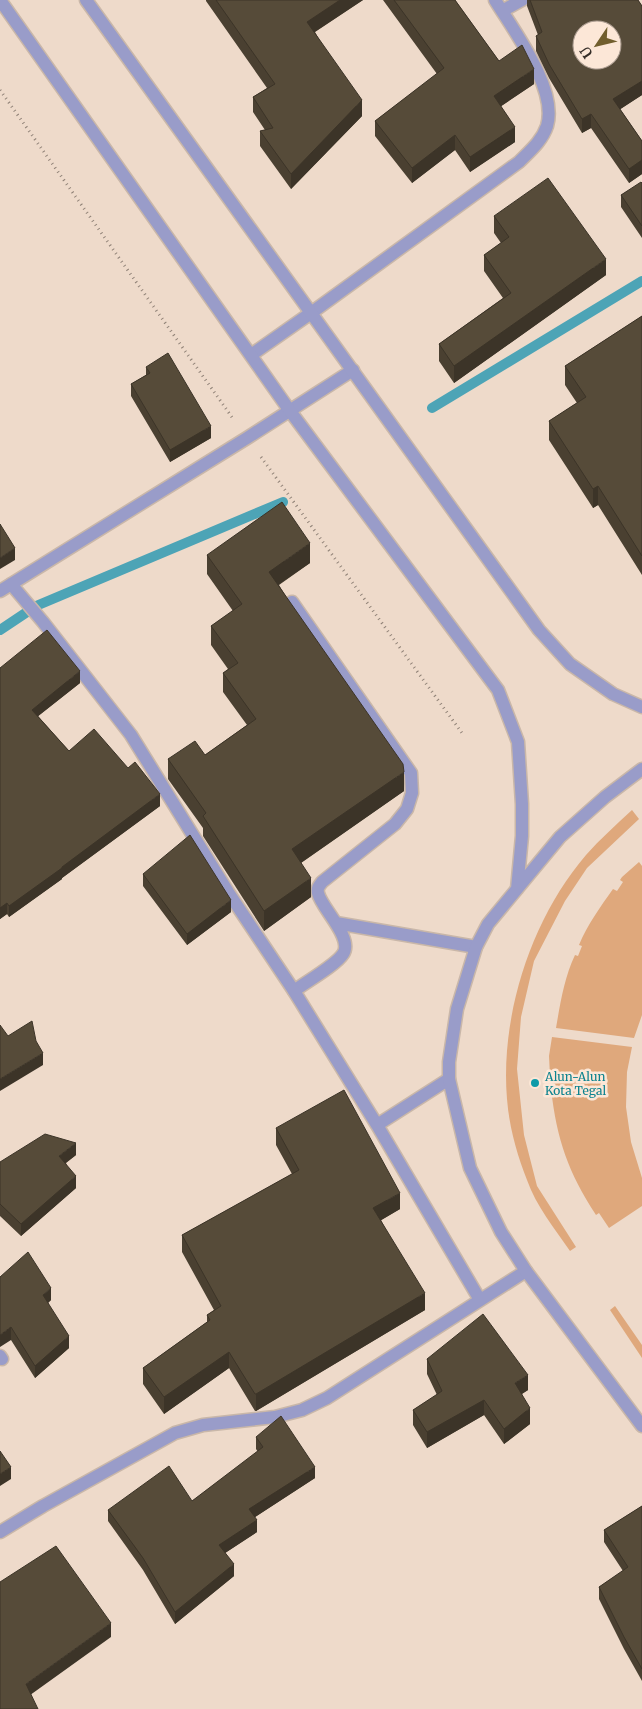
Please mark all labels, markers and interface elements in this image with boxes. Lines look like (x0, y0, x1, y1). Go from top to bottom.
north arrow (572, 20, 622, 70)
text: U (576, 43, 597, 62)
place label: Alun-Alun Kota Tegal (544, 1069, 606, 1098)
marker: Alun-Alun Kota Tegal (529, 1077, 541, 1089)

